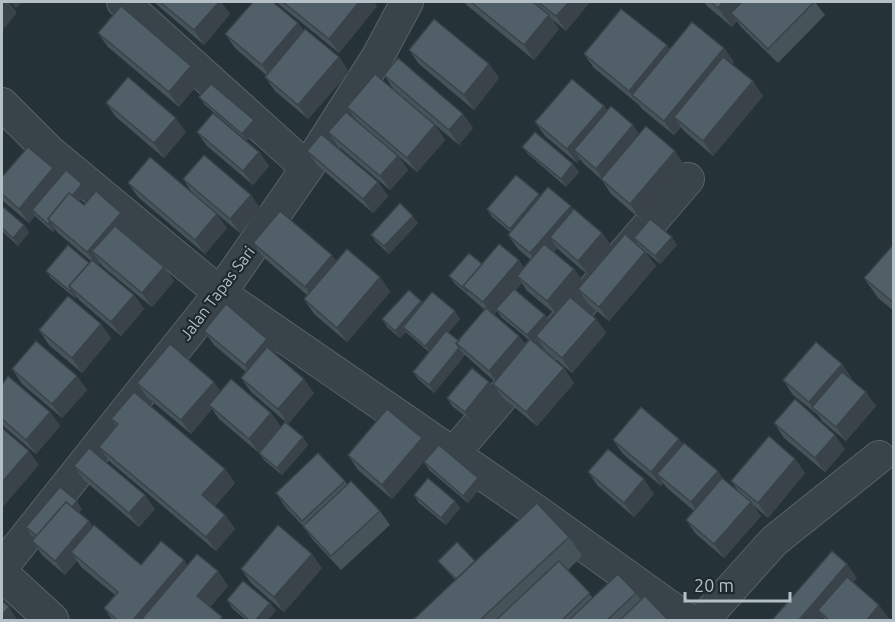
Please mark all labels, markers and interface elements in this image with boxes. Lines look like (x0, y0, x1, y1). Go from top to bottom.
street label: Jalan Tapas Sari (176, 243, 258, 343)
scale bar (685, 565, 790, 603)
text: 20 m (694, 575, 734, 595)

